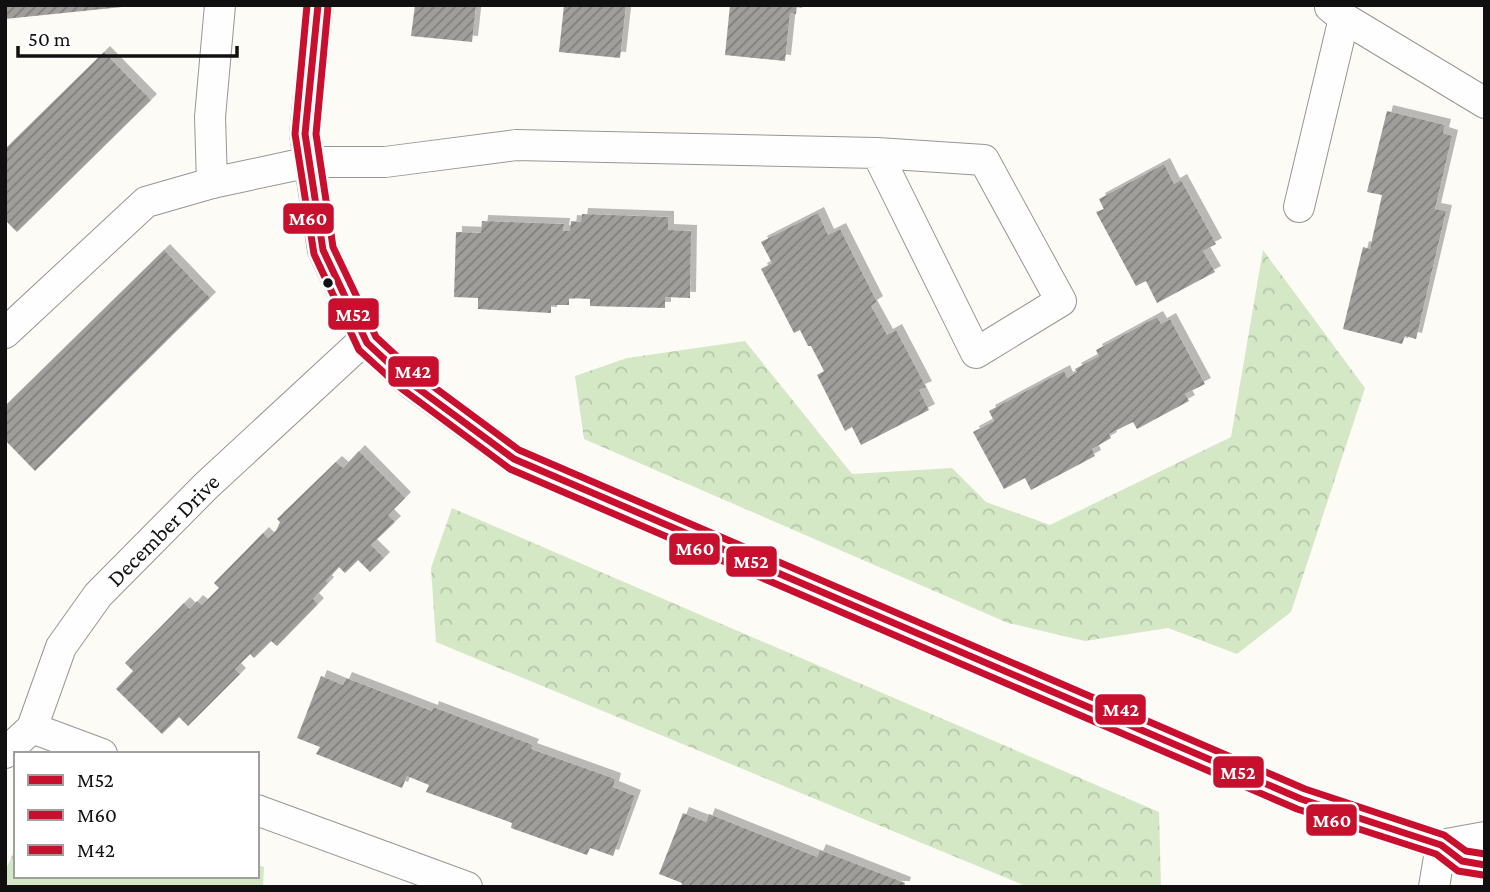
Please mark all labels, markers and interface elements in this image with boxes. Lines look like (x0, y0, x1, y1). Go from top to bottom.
scale bar (18, 14, 236, 58)
text: 50 m (28, 27, 71, 51)
line badge: M60 (282, 202, 335, 235)
text: M60 (289, 208, 327, 229)
unlabelled marker (321, 276, 335, 290)
line badge: M52 (327, 297, 380, 331)
text: M52 (335, 304, 371, 325)
line badge: M42 (387, 355, 440, 388)
text: M42 (395, 361, 431, 382)
street label: December Drive (102, 469, 224, 591)
line badge: M60 (668, 532, 721, 566)
text: M60 (676, 538, 714, 559)
line badge: M52 (725, 545, 778, 578)
text: M52 (733, 551, 769, 572)
line badge: M42 (1094, 693, 1147, 726)
text: M42 (1103, 699, 1139, 720)
legend (14, 752, 259, 878)
line badge: M52 (1212, 755, 1265, 789)
text: M52 (1220, 762, 1256, 783)
text: M52 (77, 768, 114, 792)
text: M60 (77, 803, 117, 827)
line badge: M60 (1305, 803, 1358, 837)
text: M60 (1313, 810, 1351, 831)
text: M42 (77, 838, 115, 862)

